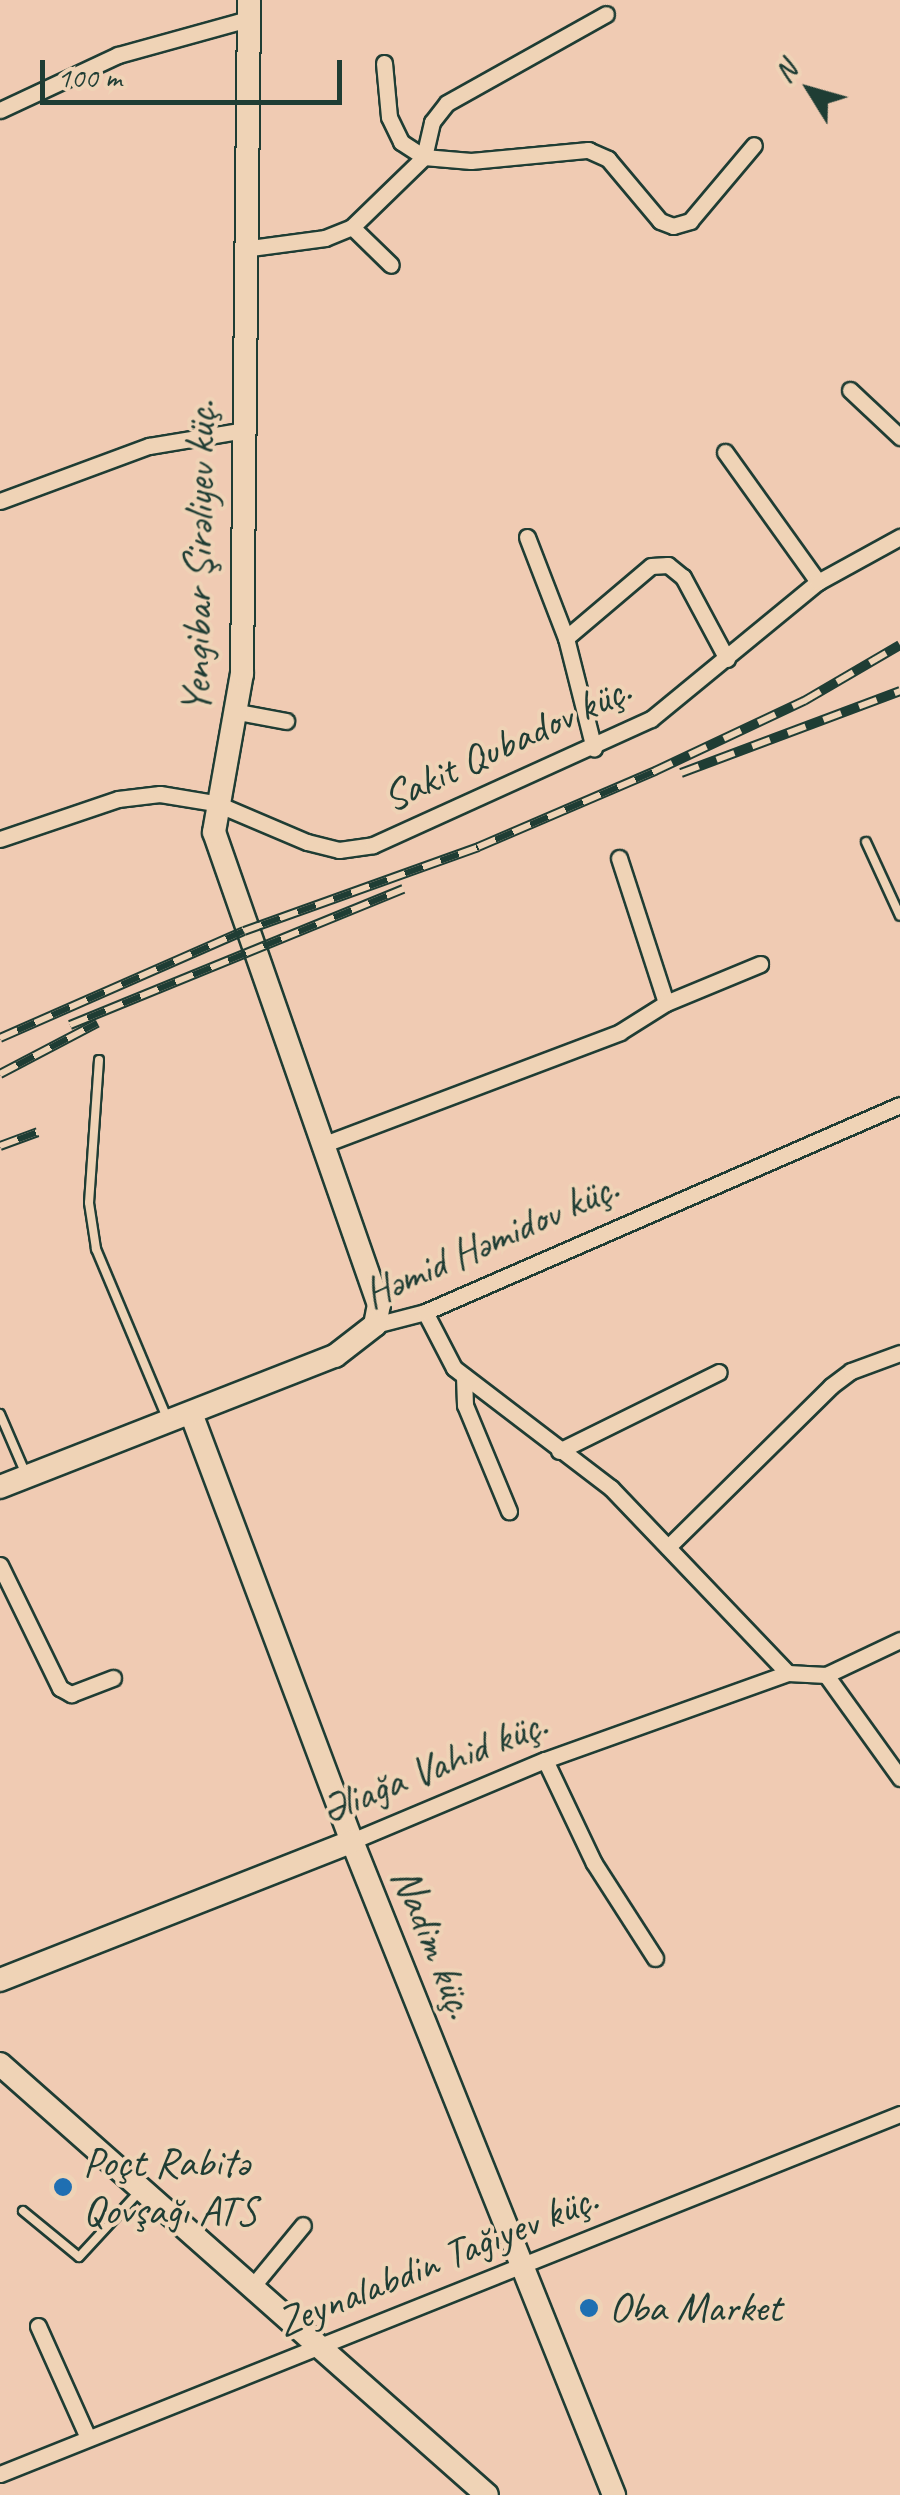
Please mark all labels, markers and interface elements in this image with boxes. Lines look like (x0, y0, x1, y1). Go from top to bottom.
scale bar (45, 40, 348, 102)
north arrow (760, 40, 860, 140)
text: N (766, 54, 805, 89)
text: 100 m (57, 58, 122, 96)
street label: Yengibar Şirəliyev küç. (171, 400, 227, 714)
street label: Sakit Qubadov küç. (376, 665, 638, 823)
street label: Həmid Həmidov küç. (356, 1162, 626, 1320)
street label: Əliağa Vahid küç. (313, 1698, 555, 1836)
street label: Nadim küç. (380, 1860, 486, 2026)
place label: Poçt Rabitə Qovşağı ATS (83, 2138, 257, 2236)
street label: Zeynalabdin Tağıyev küç. (269, 2173, 605, 2349)
marker: Poçt Rabitə Qovşağı ATS (52, 2176, 74, 2198)
place label: Oba Market (609, 2283, 783, 2333)
marker: Oba Market (578, 2297, 600, 2319)

